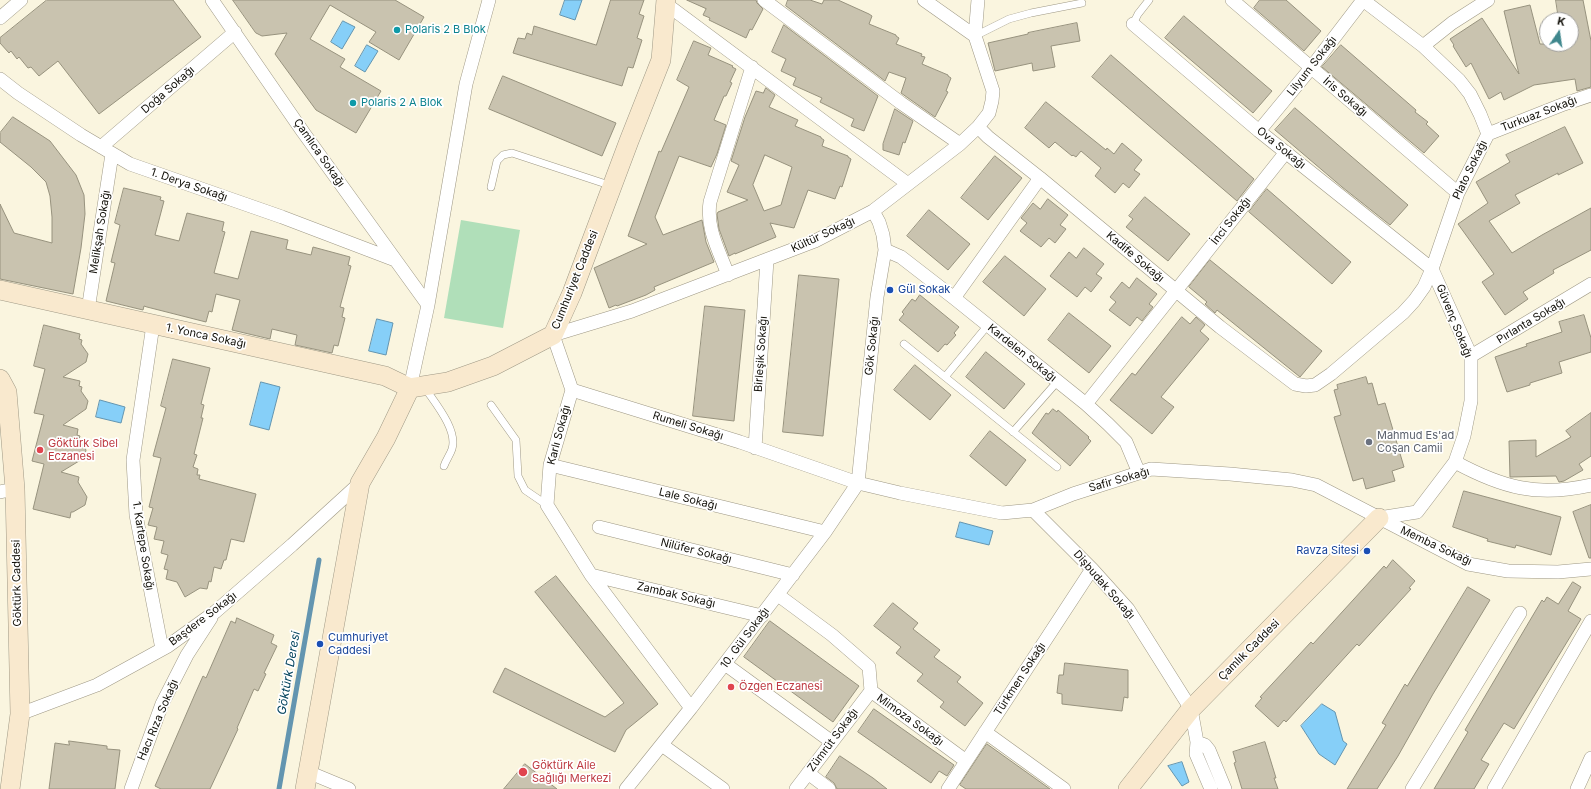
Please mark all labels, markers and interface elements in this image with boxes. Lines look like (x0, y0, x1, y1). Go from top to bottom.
north arrow (1539, 12, 1579, 52)
text: K (1556, 14, 1567, 29)
place label: Polaris 2 B Blok (405, 23, 486, 37)
marker: Polaris 2 B Blok (392, 25, 402, 35)
street label: Lilyum Sokağı (1285, 33, 1339, 99)
street label: Doğa Sokağı (139, 63, 197, 117)
street label: İris Sokağı (1320, 75, 1370, 119)
street label: Turkuaz Sokağı (1499, 93, 1579, 135)
place label: Polaris 2 A Blok (361, 96, 442, 110)
marker: Polaris 2 A Blok (348, 98, 358, 108)
street label: Çamlıca Sokağı (291, 116, 347, 190)
street label: Ova Sokağı (1254, 124, 1308, 172)
street label: Plato Sokağı (1450, 138, 1490, 202)
street label: 1. Derya Sokağı (149, 166, 229, 204)
street label: Melikşah Sokağı (87, 189, 113, 275)
street label: İnci Sokağı (1208, 195, 1254, 247)
street label: Kültür Sokağı (789, 214, 857, 256)
street label: Cumhuriyet Caddesi (549, 228, 601, 332)
street label: Kadife Sokağı (1103, 229, 1167, 285)
street label: Güvenç Sokağı (1433, 282, 1475, 360)
place label: Gül Sokak (898, 283, 950, 297)
marker: Gül Sokak (885, 285, 895, 295)
street label: Pırlanta Sokağı (1494, 295, 1568, 347)
street label: Birleşik Sokağı (752, 316, 770, 392)
street label: Gök Sokağı (862, 316, 882, 376)
street label: 1. Yonca Sokağı (165, 321, 247, 351)
street label: Kardelen Sokağı (985, 321, 1059, 385)
street label: Karlı Sokağı (545, 404, 573, 466)
street label: Rumeli Sokağı (651, 409, 725, 443)
place label: Mahmud Es'ad Coşan Camii (1377, 429, 1454, 455)
place label: Göktürk Sibel Eczanesi (48, 437, 118, 463)
marker: Mahmud Es'ad Coşan Camii (1364, 437, 1374, 447)
marker: Göktürk Sibel Eczanesi (35, 445, 45, 455)
street label: Safir Sokağı (1087, 465, 1151, 495)
street label: Lale Sokağı (657, 485, 719, 513)
street label: 1. Kartepe Sokağı (129, 501, 157, 591)
street label: Memba Sokağı (1398, 524, 1474, 568)
street label: Nilüfer Sokağı (659, 536, 733, 566)
street label: Göktürk Caddesi (10, 539, 24, 627)
place label: Ravza Sitesi (1296, 544, 1359, 558)
marker: Ravza Sitesi (1362, 546, 1372, 556)
street label: Dişbudak Sokağı (1070, 548, 1138, 622)
street label: Zambak Sokağı (635, 580, 717, 610)
street label: Başdere Sokağı (167, 589, 239, 649)
street label: 10. Gül Sokağı (718, 605, 772, 671)
street label: Çamlık Caddesi (1216, 617, 1282, 683)
water label: Göktürk Deresi (275, 630, 303, 716)
place label: Cumhuriyet Caddesi (328, 631, 388, 657)
marker: Cumhuriyet Caddesi (315, 639, 325, 649)
street label: Türkmen Sokağı (992, 640, 1048, 718)
street label: Hacı Rıza Sokağı (135, 677, 181, 763)
place label: Özgen Eczanesi (739, 680, 822, 694)
marker: Özgen Eczanesi (726, 682, 736, 692)
street label: Mimoza Sokağı (874, 691, 946, 749)
street label: Zümrüt Sokağı (805, 706, 861, 774)
place label: Göktürk Aile Sağlığı Merkezi (532, 759, 611, 785)
marker: Göktürk Aile Sağlığı Merkezi (517, 766, 529, 778)

